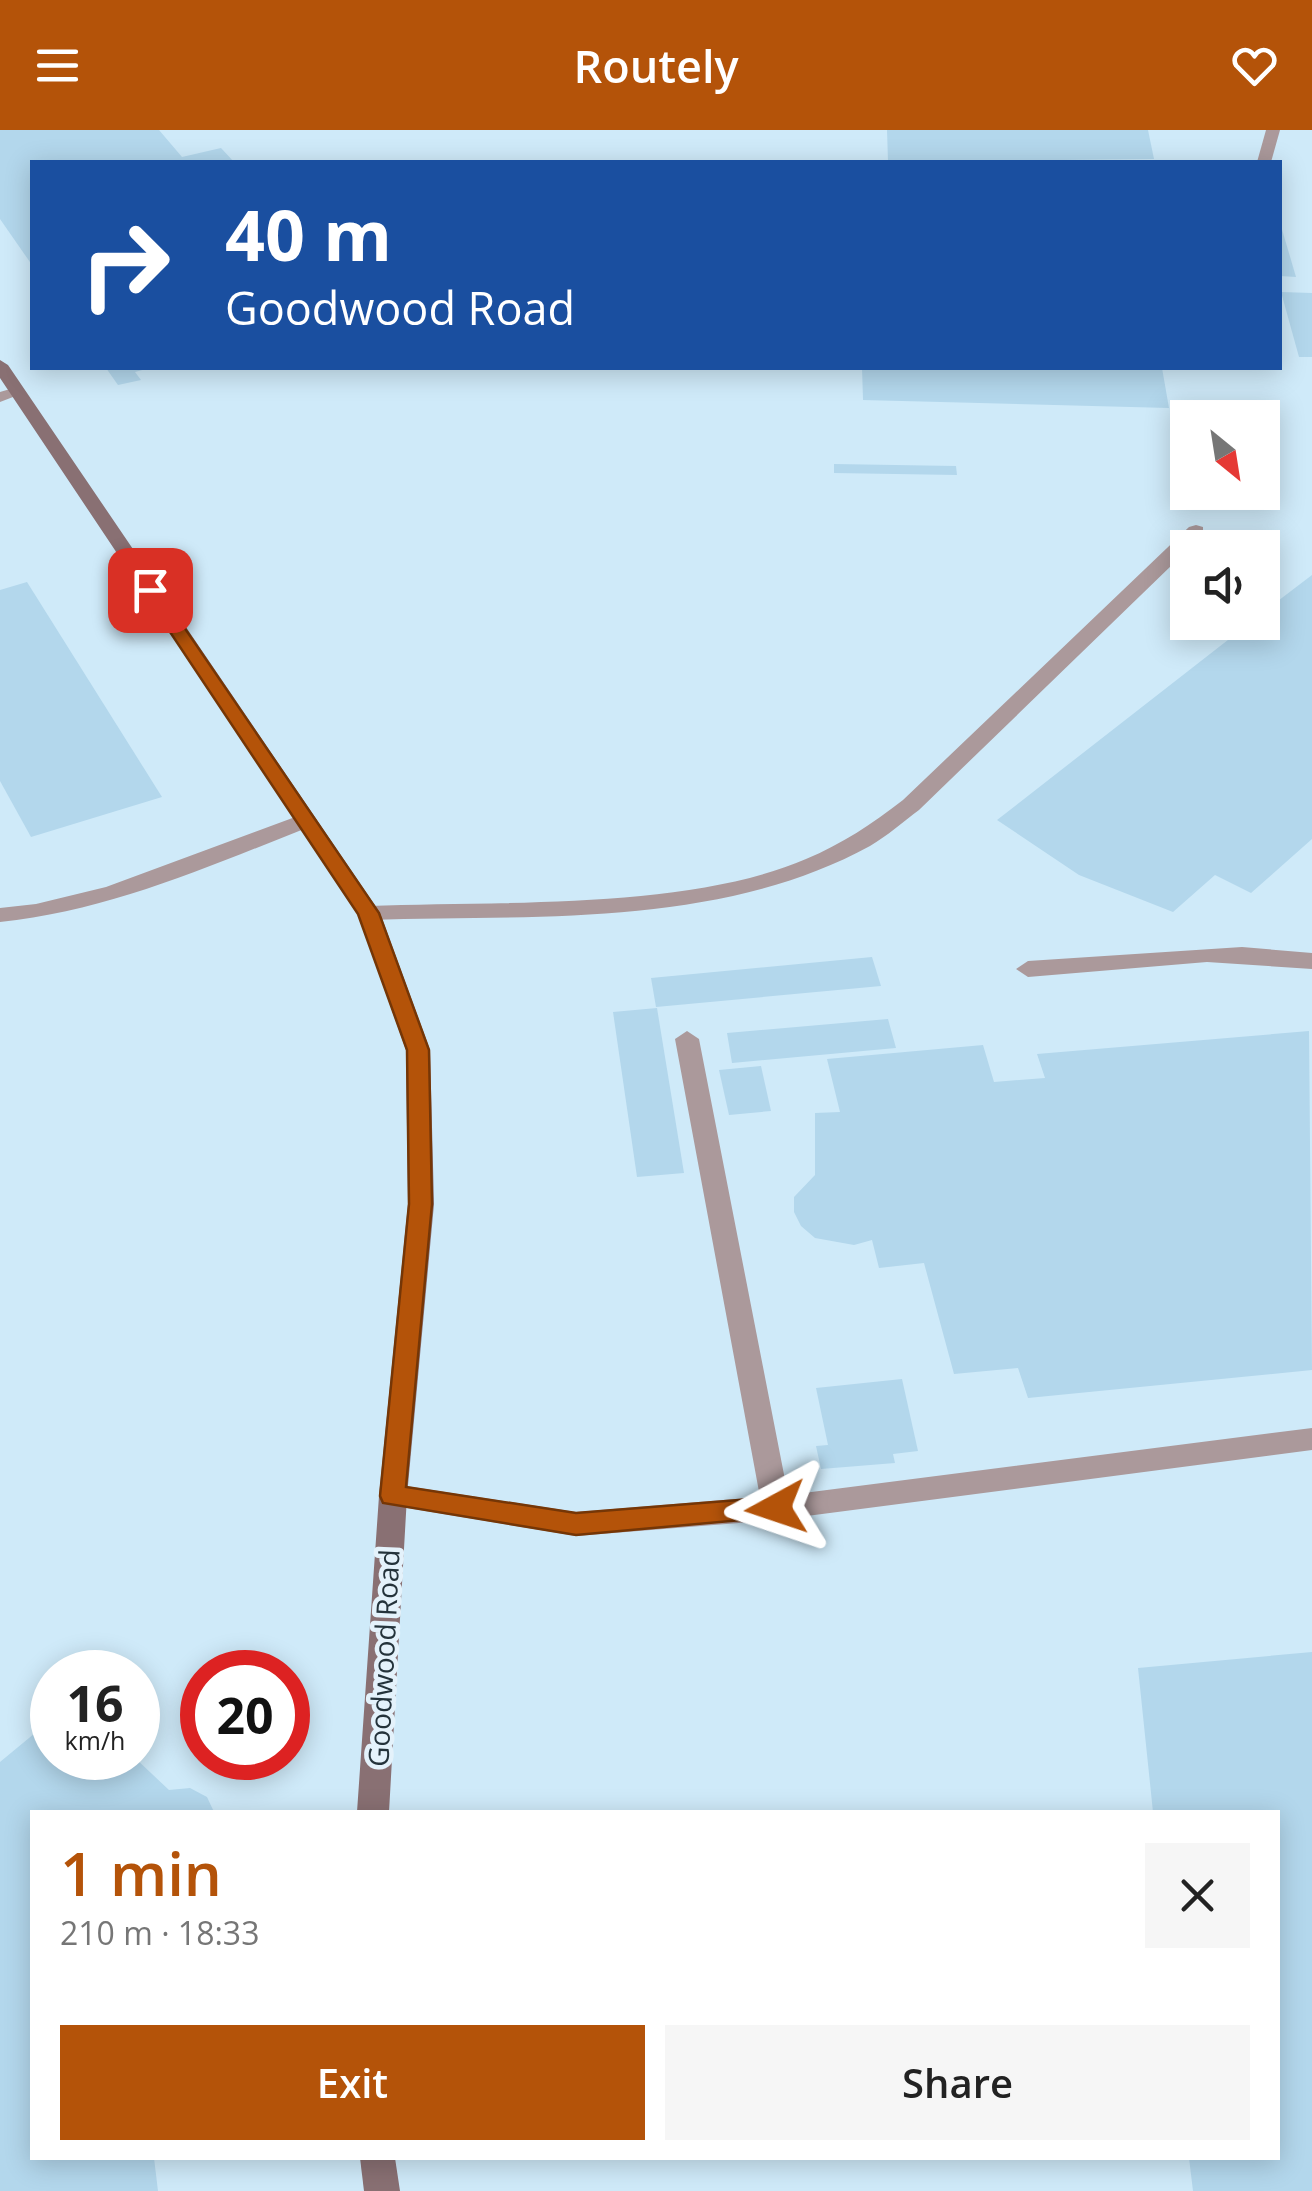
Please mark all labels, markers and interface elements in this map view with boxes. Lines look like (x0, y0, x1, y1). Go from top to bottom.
text: Routely (573, 35, 739, 96)
icon: menu (30, 38, 85, 93)
icon: heart (1227, 38, 1282, 93)
text: 40 m (225, 186, 392, 282)
icon: right (60, 200, 190, 330)
text: Goodwood Road (225, 277, 575, 338)
north arrow (1170, 400, 1280, 510)
map controls (1170, 400, 1280, 640)
button: sound (1170, 530, 1280, 640)
pin (108, 548, 193, 633)
icon: arrive (123, 563, 178, 618)
position arrow (724, 1456, 828, 1560)
street label: Goodwood Road (358, 1548, 408, 1768)
speed limit sign: 20 (180, 1650, 310, 1780)
text: 16 (66, 1669, 124, 1737)
text: km/h (65, 1723, 125, 1757)
text: 1 min (60, 1832, 222, 1914)
button: close (1145, 1843, 1250, 1948)
text: 210 m · 18:33 (60, 1911, 259, 1954)
button: Exit (60, 2025, 645, 2140)
button: Share (665, 2025, 1250, 2140)

